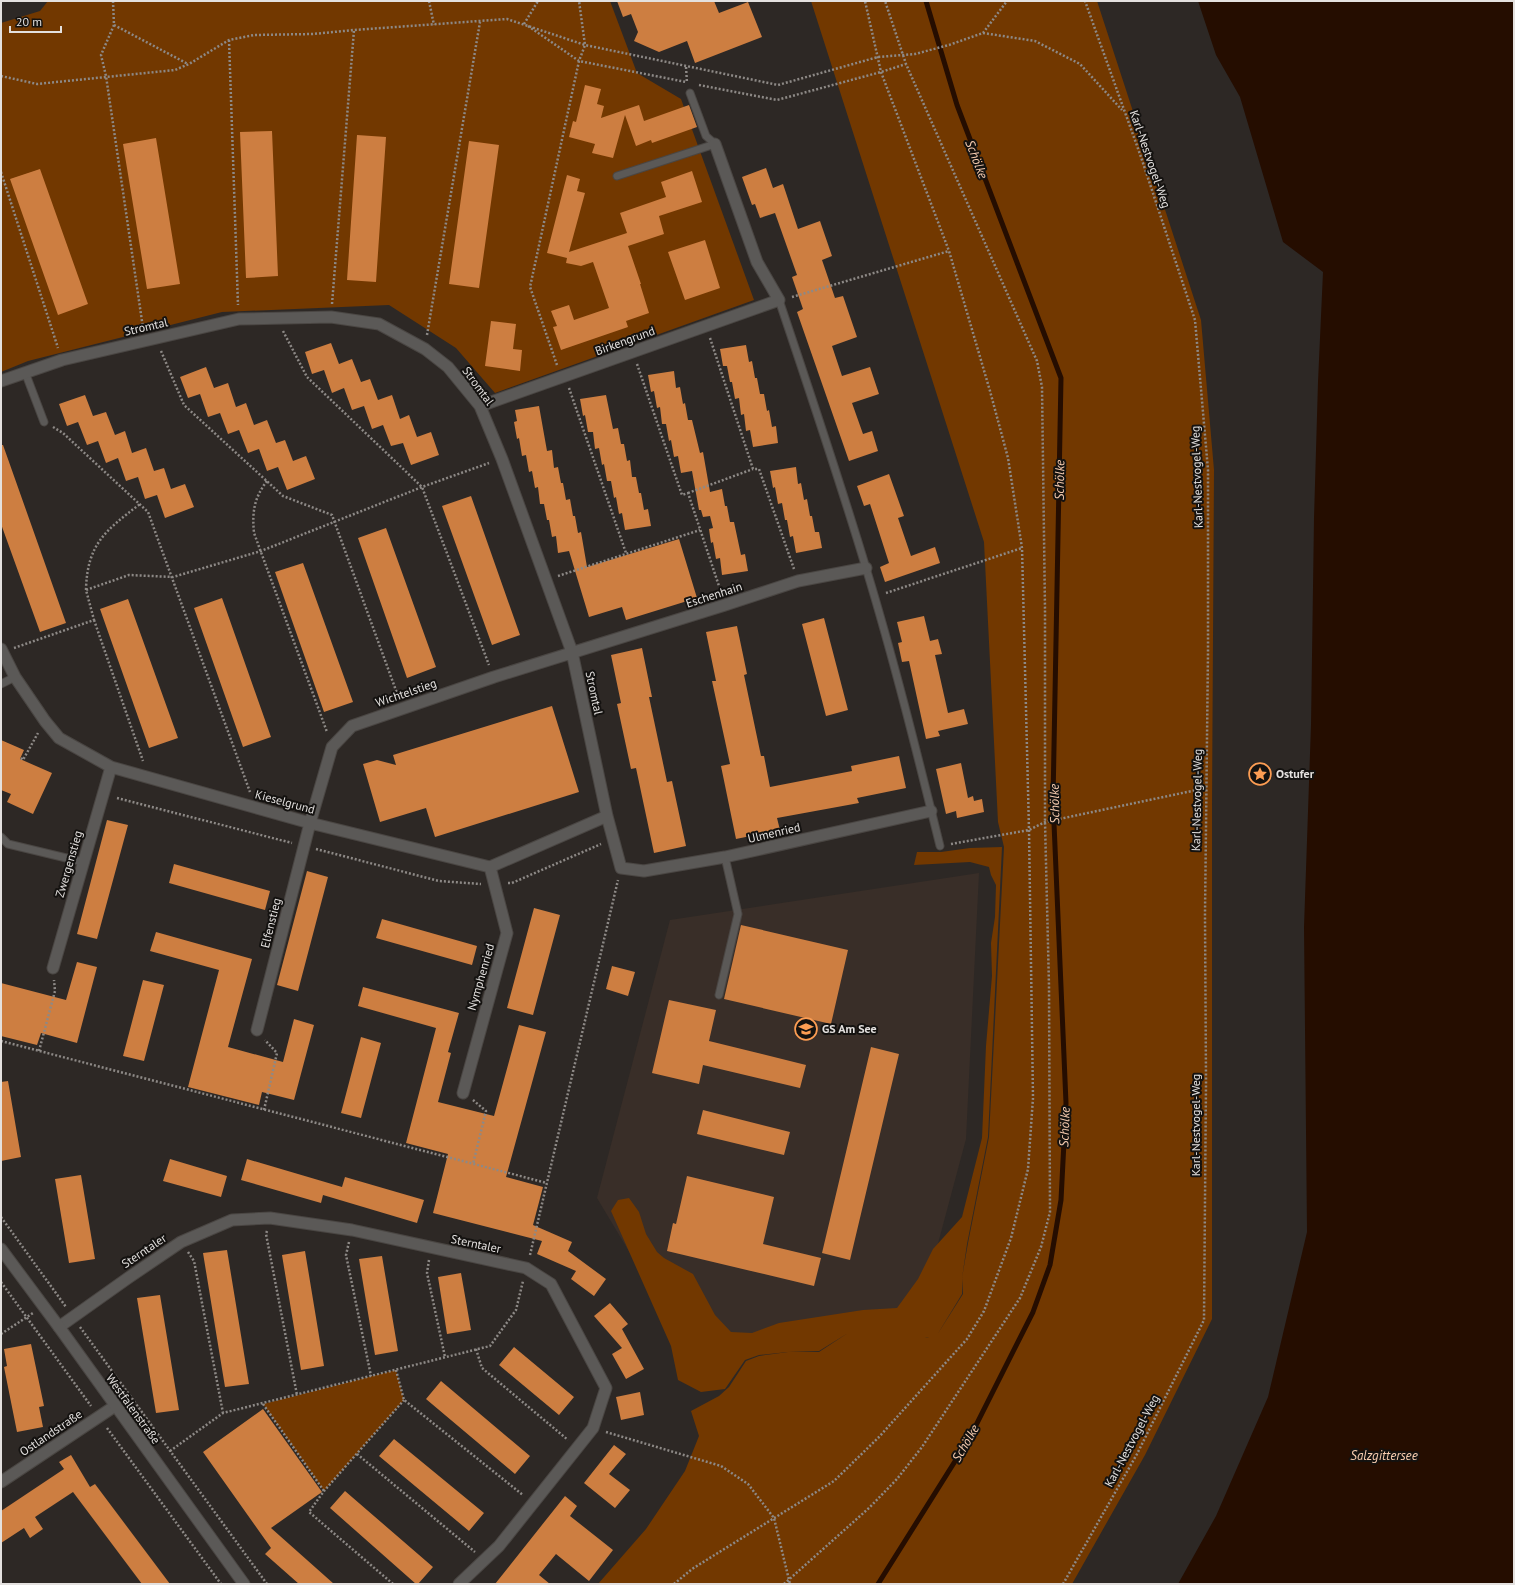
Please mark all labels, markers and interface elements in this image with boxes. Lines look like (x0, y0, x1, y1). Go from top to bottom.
scale bar (10, 8, 61, 34)
text: 20 m (16, 14, 42, 29)
street label: Karl-Nestvogel-Weg (1127, 108, 1174, 210)
water label: Schölke (961, 137, 992, 181)
street label: Stromtal (123, 314, 170, 339)
street label: Birkengrund (593, 323, 657, 358)
street label: Stromtal (459, 363, 498, 408)
street label: Karl-Nestvogel-Weg (1187, 426, 1206, 528)
water label: Schölke (1051, 460, 1068, 500)
street label: Eschenhain (684, 578, 744, 611)
street label: Stromtal (583, 670, 607, 717)
street label: Wichtelstieg (373, 675, 438, 710)
street label: Karl-Nestvogel-Weg (1188, 749, 1205, 851)
place icon: Ostufer (1247, 761, 1273, 787)
place label: Ostufer (1276, 766, 1315, 781)
water label: Schölke (1046, 784, 1063, 824)
street label: Kieselgrund (254, 786, 317, 817)
street label: Ulmenried (746, 819, 802, 846)
street label: Zwergenstieg (52, 829, 85, 899)
street label: Elfenstieg (257, 896, 284, 949)
street label: Nymphenried (464, 942, 497, 1012)
school or university icon: GS Am See (793, 1016, 819, 1042)
place label: GS Am See (822, 1021, 877, 1036)
street label: Karl-Nestvogel-Weg (1188, 1074, 1203, 1176)
water label: Schölke (1055, 1107, 1074, 1148)
street label: Sterntaler (118, 1230, 169, 1271)
street label: Sterntaler (450, 1231, 502, 1256)
street label: Westfalenstraße (103, 1371, 164, 1447)
street label: Karl-Nestvogel-Weg (1101, 1392, 1162, 1490)
street label: Ostlandstraße (17, 1406, 85, 1459)
water label: Schölke (948, 1421, 983, 1465)
water label: Salzgittersee (1350, 1447, 1418, 1464)

